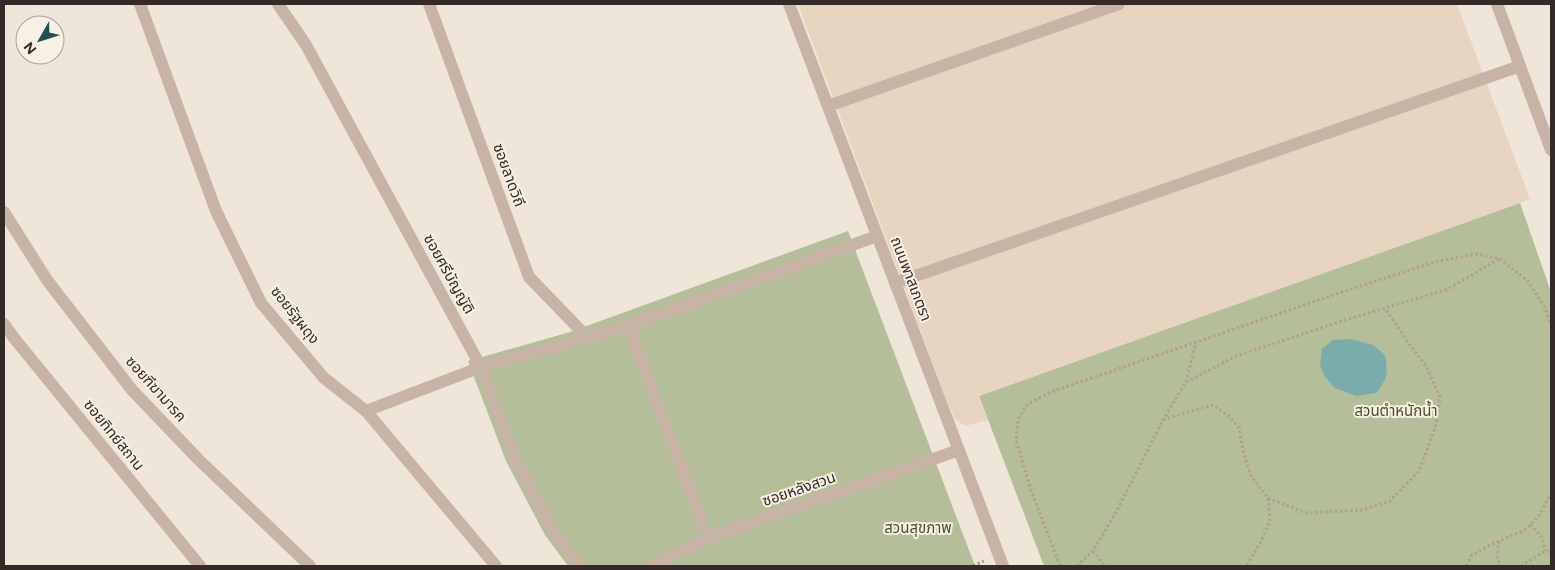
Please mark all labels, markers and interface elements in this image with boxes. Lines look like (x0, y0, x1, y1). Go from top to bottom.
north arrow (15, 15, 65, 65)
text: N (20, 38, 40, 57)
street label: ซอยลาดวิถี (489, 141, 529, 209)
street label: ซอยศรีบัญญัติ (420, 231, 478, 317)
street label: ถนนพาสเภตรา (887, 234, 935, 324)
street label: ซอยรัฐผดุง (267, 283, 323, 347)
street label: ซอยฑีฆามารค (122, 352, 190, 426)
street label: ซอยทิทย์สถาน (80, 396, 148, 474)
park label: สวนตำหนักน้ำ (1354, 400, 1438, 420)
street label: ซอยหลังสวน (760, 468, 838, 510)
park label: สวนสุขภาพ (884, 519, 952, 537)

